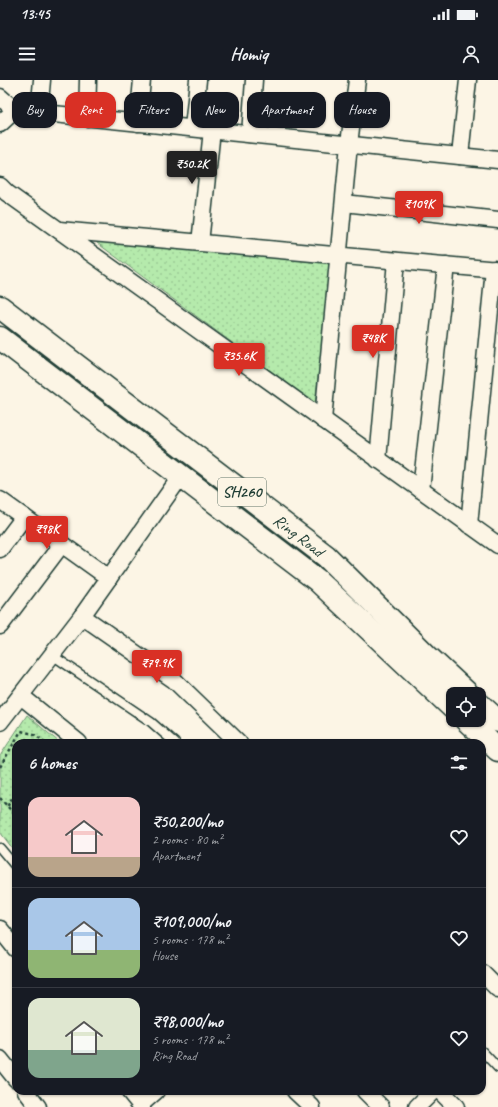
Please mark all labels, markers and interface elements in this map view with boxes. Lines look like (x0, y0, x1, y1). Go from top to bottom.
text: 13:45 (20, 5, 50, 24)
icon: menu (16, 43, 38, 65)
text: Homiq (230, 43, 268, 65)
icon: person (460, 43, 482, 65)
chip: Buy (12, 92, 57, 128)
chip: Rent (65, 92, 116, 128)
chip: Filters (124, 92, 183, 128)
chip: New (191, 92, 239, 128)
chip: Apartment (247, 92, 326, 128)
chip: House (334, 92, 390, 128)
pin: ₹50.2K (159, 151, 225, 185)
text: ₹50.2K (176, 156, 208, 172)
pin: ₹109K (391, 191, 447, 225)
text: ₹109K (404, 196, 434, 212)
pin: ₹48K (349, 325, 397, 359)
text: ₹48K (361, 330, 385, 346)
pin: ₹35.6K (206, 343, 272, 377)
text: ₹35.6K (223, 348, 255, 364)
road number: SH260 (218, 478, 266, 506)
street label: Ring Road (269, 509, 330, 563)
pin: ₹98K (23, 516, 71, 550)
text: ₹98K (35, 521, 59, 537)
pin: ₹79.9K (124, 650, 190, 684)
text: ₹79.9K (141, 655, 173, 671)
map controls (446, 687, 486, 727)
button: locate (446, 687, 486, 727)
icon: filters (448, 752, 470, 774)
text: 6 homes (28, 753, 76, 774)
text: ₹50,200/mo (152, 811, 223, 832)
icon: home (60, 813, 108, 861)
icon: heart (448, 826, 470, 848)
text: 2 rooms · 80 m² (152, 832, 222, 848)
text: Apartment (152, 848, 200, 864)
text: ₹109,000/mo (152, 911, 231, 932)
icon: home (60, 914, 108, 962)
icon: heart (448, 927, 470, 949)
text: 5 rooms · 178 m² (152, 932, 228, 948)
text: House (152, 948, 177, 964)
text: ₹98,000/mo (152, 1011, 223, 1032)
icon: home (60, 1014, 108, 1062)
icon: heart (448, 1027, 470, 1049)
text: 5 rooms · 178 m² (152, 1032, 228, 1048)
text: Ring Road (152, 1048, 197, 1064)

